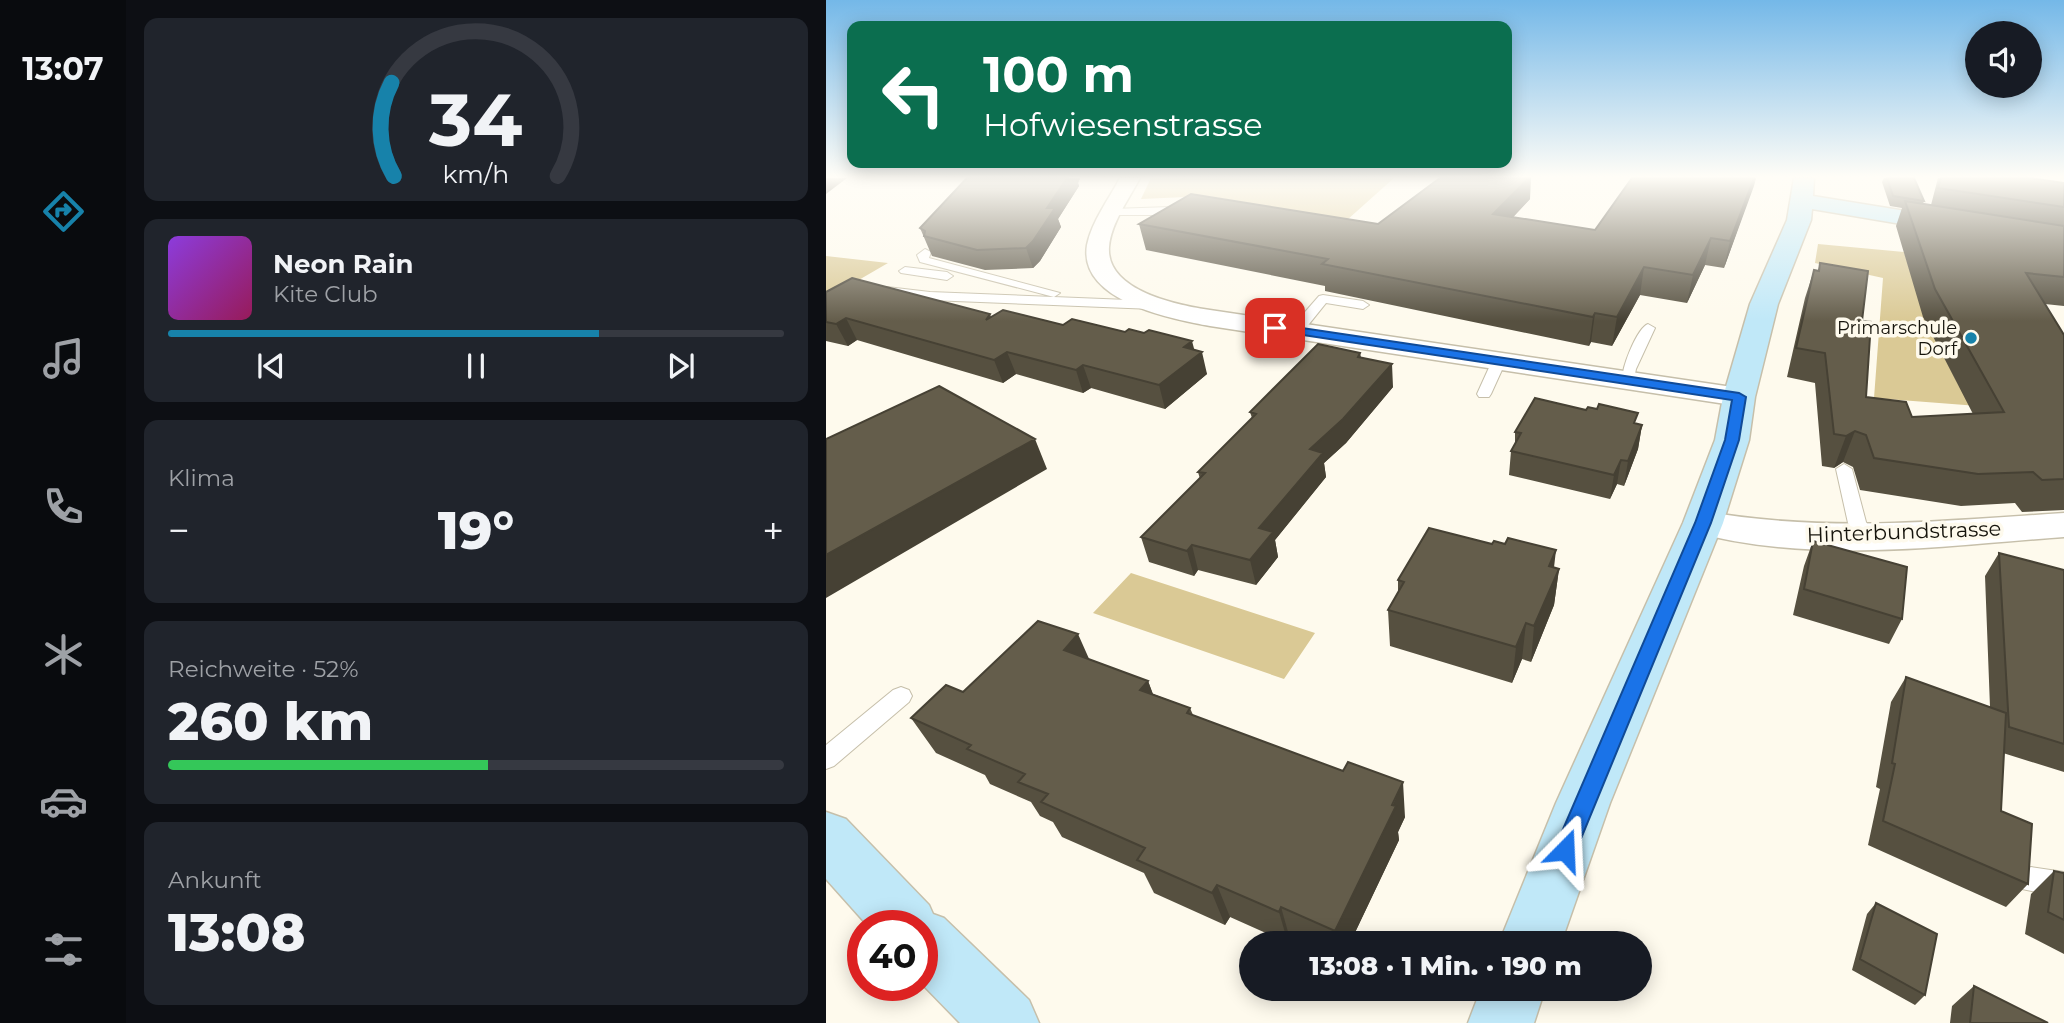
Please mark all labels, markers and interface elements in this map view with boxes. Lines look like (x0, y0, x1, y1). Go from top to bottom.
map controls (1965, 21, 2042, 98)
button: sound (1965, 21, 2042, 98)
text: 100 m (983, 45, 1134, 104)
text: 13:07 (22, 49, 104, 88)
icon: left (868, 49, 959, 140)
text: 34 (428, 76, 523, 164)
text: Hofwiesenstrasse (983, 105, 1262, 144)
text: km/h (443, 158, 509, 188)
icon: directions (39, 187, 88, 236)
text: Neon Rain (273, 248, 414, 280)
text: Kite Club (273, 280, 378, 308)
pin (1245, 298, 1305, 358)
icon: arrive (1256, 309, 1294, 347)
place label: Primarschule Dorf (1837, 317, 1958, 360)
marker: Primarschule Dorf (1963, 330, 1979, 346)
icon: music (39, 334, 88, 383)
icon: previous (252, 347, 290, 385)
icon: pause (457, 347, 495, 385)
icon: next (662, 347, 700, 385)
text: Klima (168, 464, 235, 492)
icon: phone (39, 482, 88, 531)
text: 19° (438, 499, 514, 562)
text: − (168, 507, 190, 554)
text: + (762, 507, 784, 554)
street label: Hinterbundstrasse (1806, 516, 2002, 547)
icon: climate (39, 630, 88, 679)
text: Reichweite · 52% (168, 655, 358, 683)
text: 260 km (168, 690, 373, 753)
icon: car (39, 777, 88, 826)
position arrow (1528, 813, 1602, 887)
text: Ankunft (168, 866, 262, 894)
text: 13:08 (168, 901, 306, 964)
speed limit sign: 40 (847, 910, 938, 1001)
icon: filters (39, 925, 88, 974)
text: 13:08 · 1 Min. · 190 m (1309, 950, 1582, 982)

